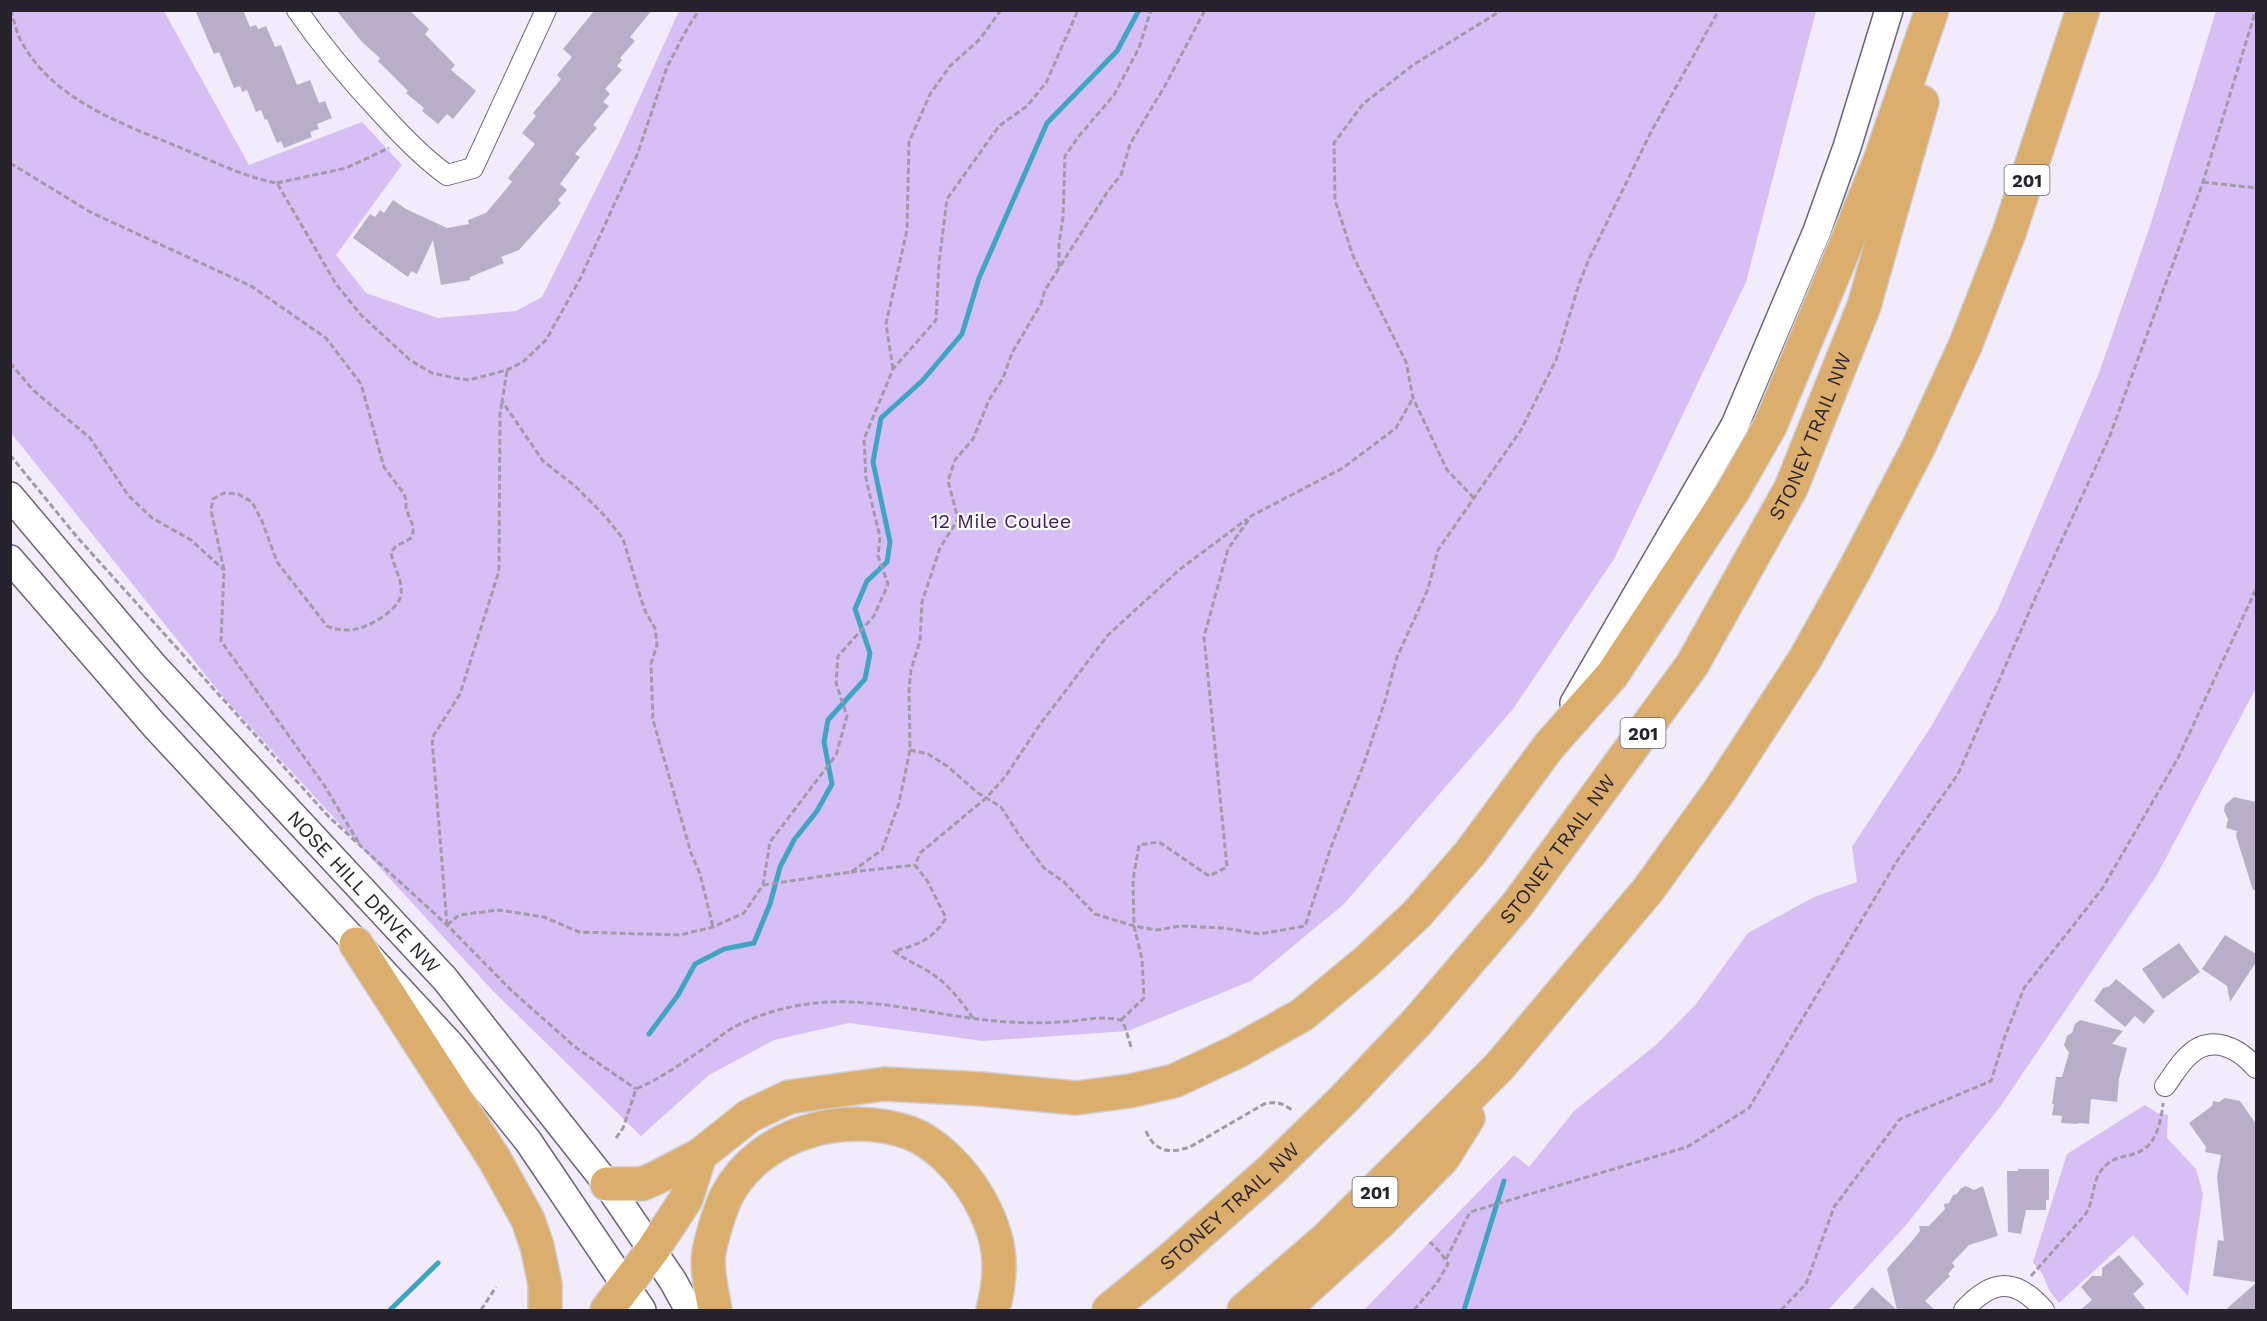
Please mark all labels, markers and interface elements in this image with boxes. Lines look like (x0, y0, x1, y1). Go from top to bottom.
road number: 201 (2004, 165, 2050, 195)
street label: STONEY TRAIL NW (1764, 349, 1856, 524)
park label: 12 Mile Coulee (931, 509, 1071, 533)
road number: 201 (1620, 718, 1666, 748)
street label: STONEY TRAIL NW (1494, 770, 1620, 929)
street label: NOSE HILL DRIVE NW (283, 806, 445, 978)
street label: STONEY TRAIL NW (1155, 1137, 1304, 1275)
road number: 201 (1352, 1177, 1398, 1207)

